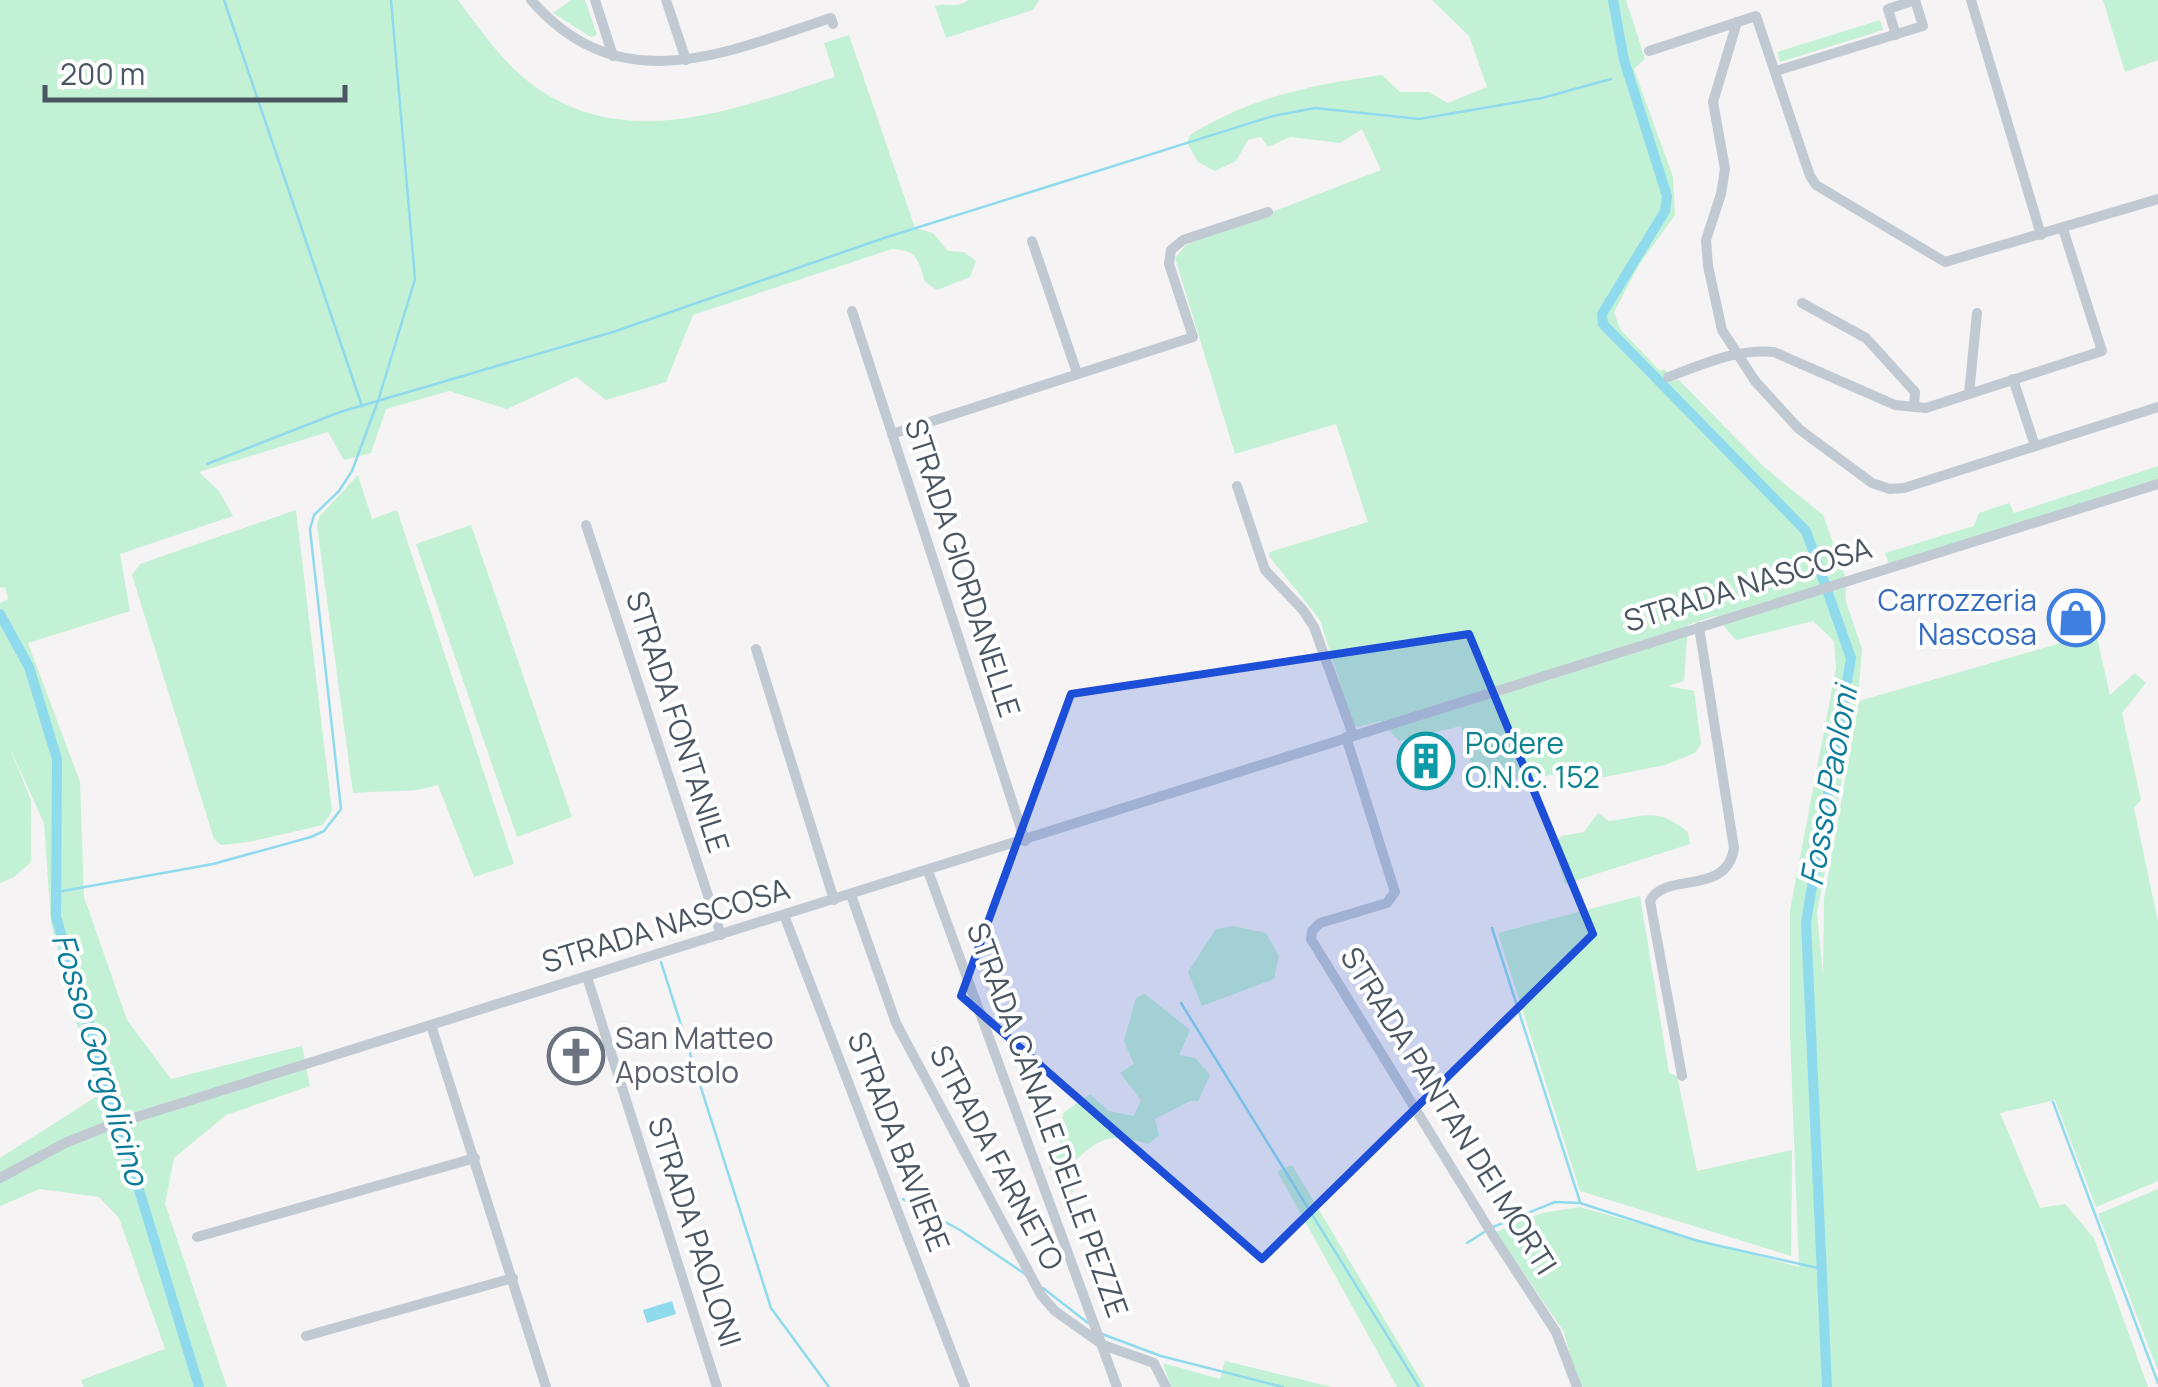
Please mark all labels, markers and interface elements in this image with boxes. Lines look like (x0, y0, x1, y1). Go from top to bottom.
scale bar (45, 40, 345, 102)
text: 200 m (60, 53, 145, 94)
street label: STRADA GIORDANELLE (896, 413, 1031, 722)
street label: STRADA NASCOSA (1619, 526, 1876, 641)
place label: Carrozzeria Nascosa (1878, 579, 2037, 654)
street label: STRADA FONTANILE (617, 586, 740, 857)
shop icon: Carrozzeria Nascosa (2046, 588, 2106, 648)
water label: Fosso Paoloni (1789, 679, 1868, 889)
place label: Podere O.N.C. 152 (1465, 722, 1600, 797)
building icon: Podere O.N.C. 152 (1396, 731, 1456, 791)
street label: STRADA NASCOSA (537, 867, 794, 982)
street label: STRADA CANALE DELLE PEZZE (958, 917, 1139, 1322)
water label: Fosso Gorgolicino (42, 927, 161, 1192)
street label: STRADA PANTAN DEI MORTI (1332, 939, 1567, 1282)
place label: San Matteo Apostolo (615, 1017, 773, 1092)
church icon: San Matteo Apostolo (546, 1026, 606, 1086)
street label: STRADA BAVIERE (839, 1026, 960, 1257)
street label: STRADA FARNETO (921, 1038, 1074, 1277)
street label: STRADA PAOLONI (639, 1111, 752, 1352)

